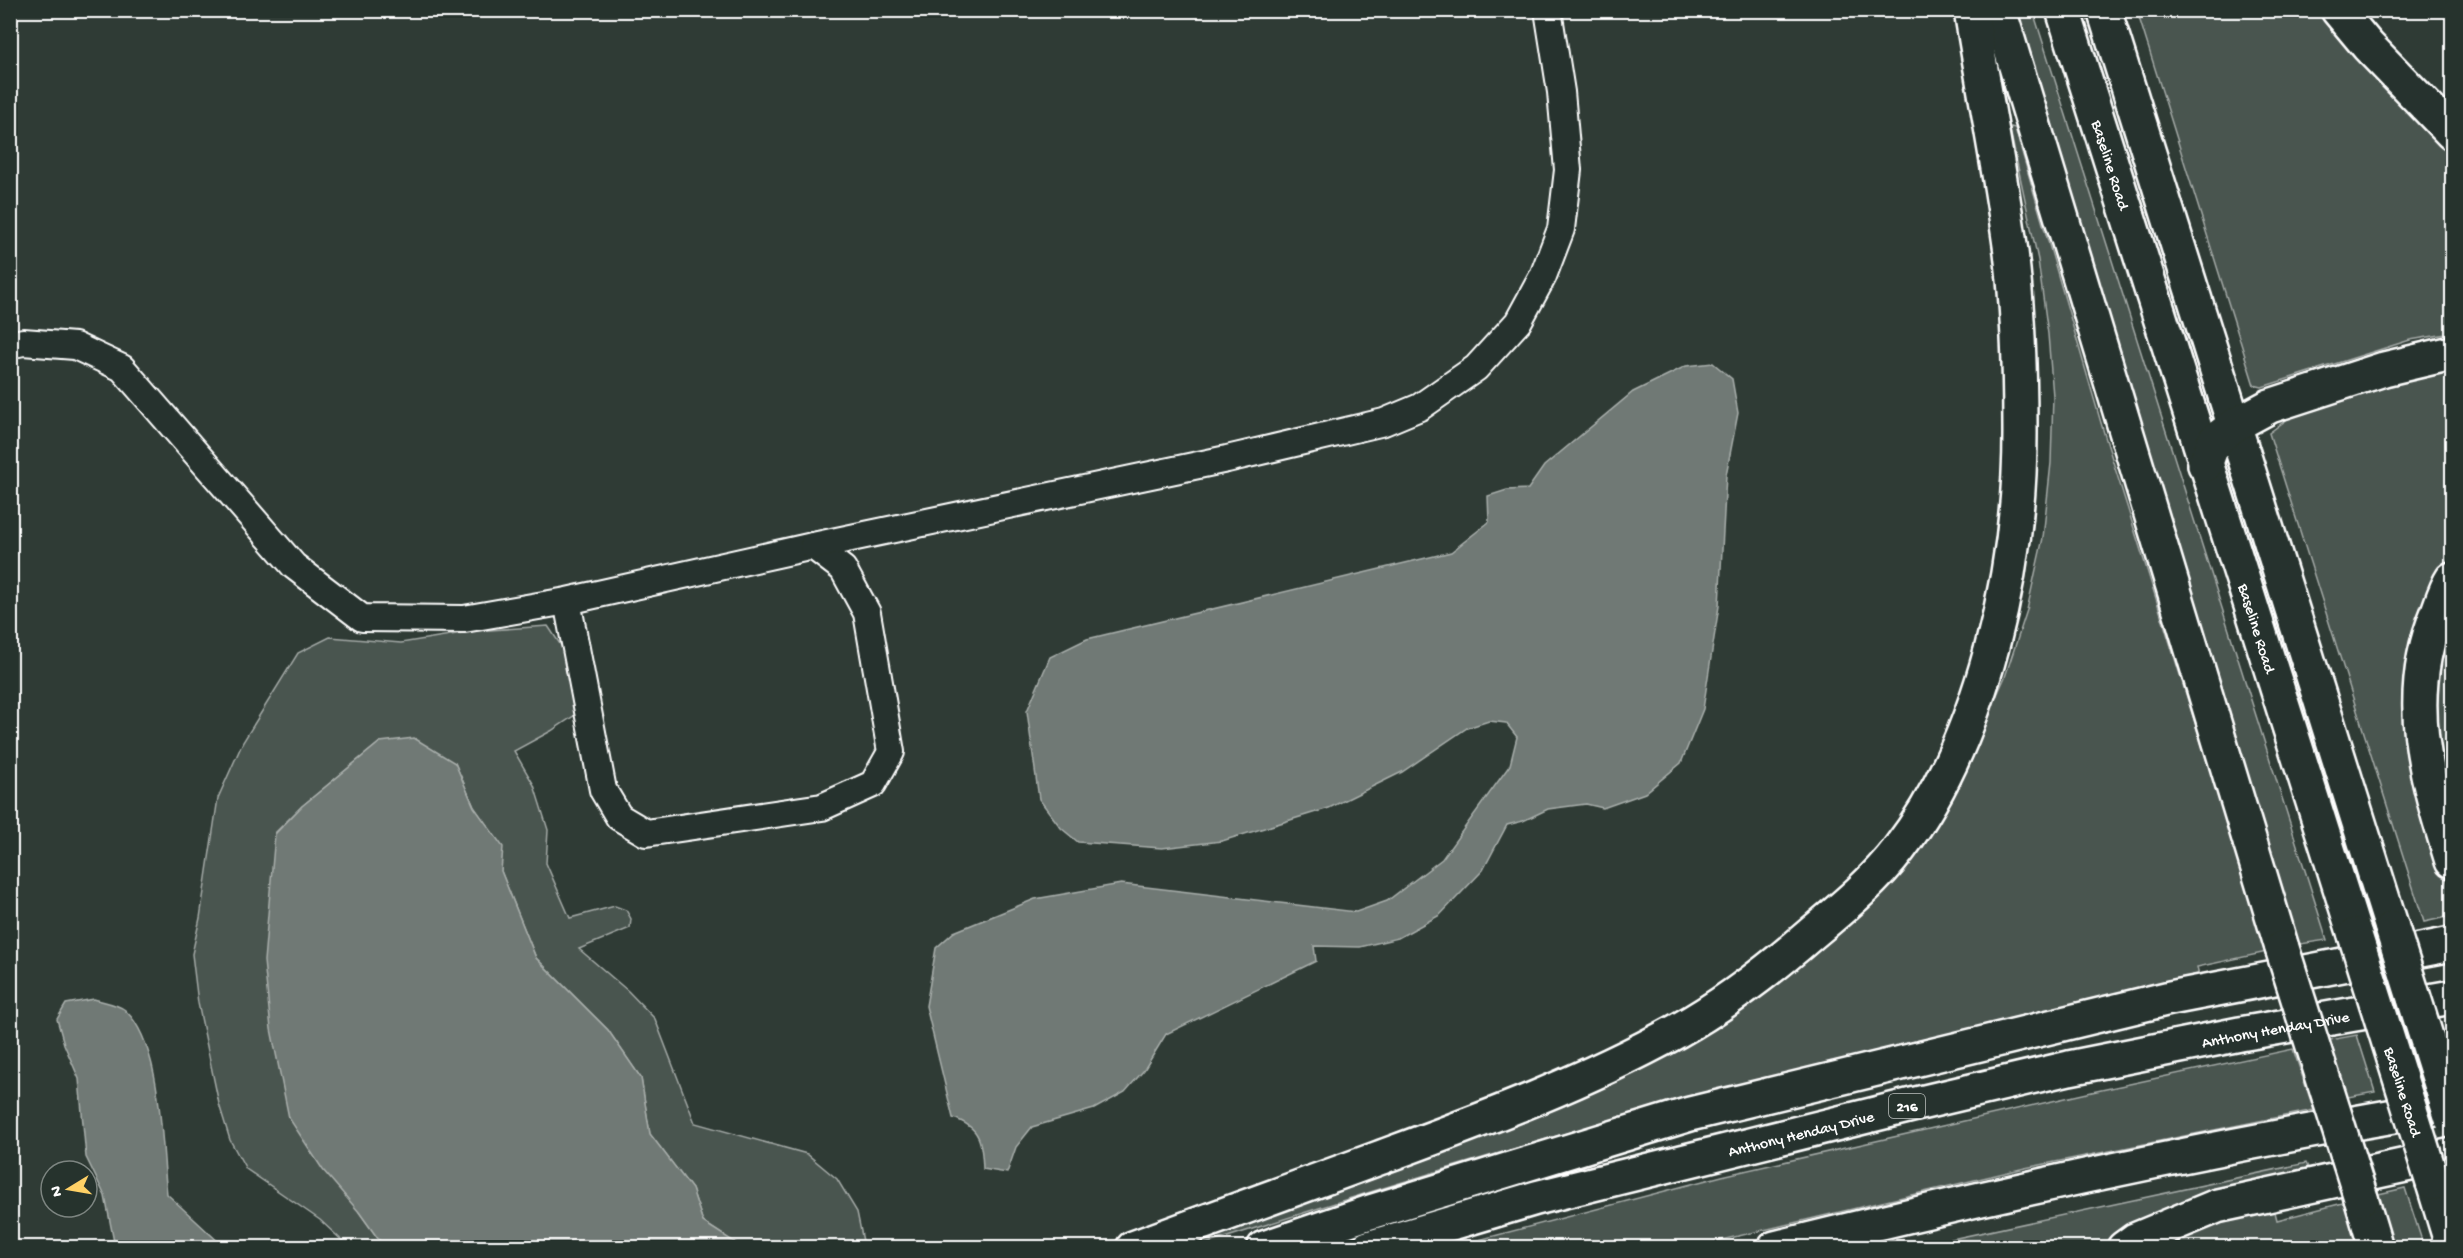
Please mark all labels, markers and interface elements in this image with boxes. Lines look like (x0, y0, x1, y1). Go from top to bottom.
street label: Baseline Road (2085, 117, 2132, 214)
street label: Baseline Road (2231, 581, 2278, 678)
street label: Anthony Henday Drive (2201, 1009, 2352, 1054)
street label: Baseline Road (2378, 1044, 2424, 1141)
road number: 216 (1889, 1094, 1925, 1118)
street label: Anthony Henday Drive (1727, 1109, 1877, 1163)
north arrow (39, 1159, 99, 1219)
text: N (47, 1184, 68, 1198)

